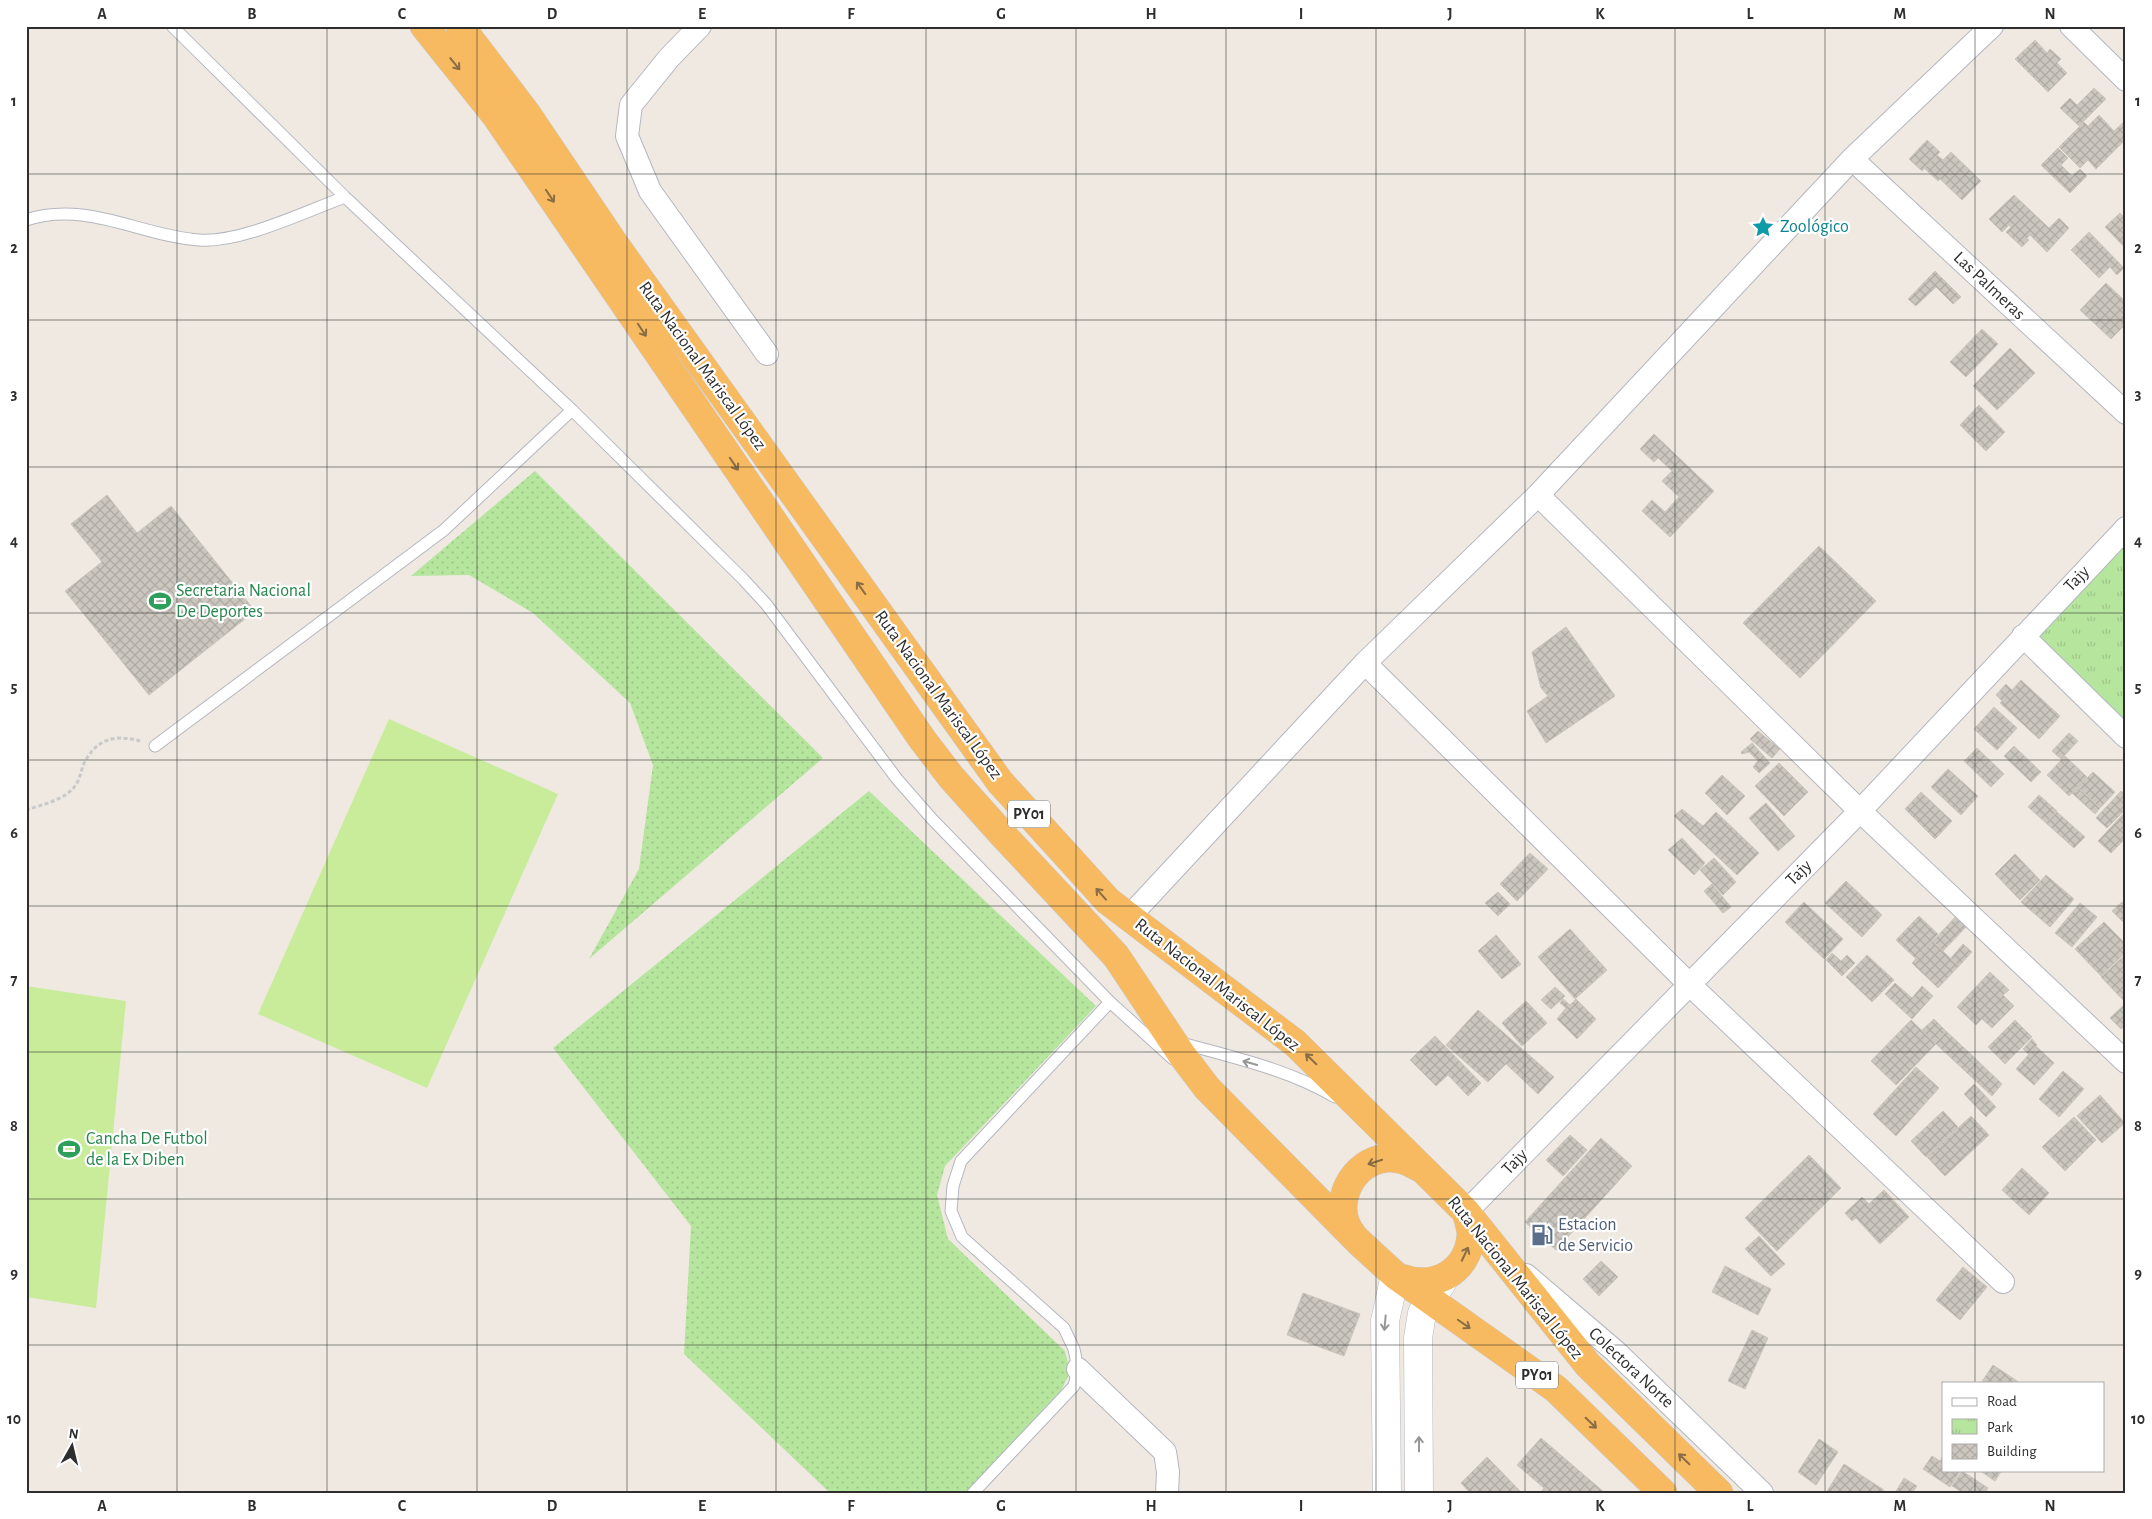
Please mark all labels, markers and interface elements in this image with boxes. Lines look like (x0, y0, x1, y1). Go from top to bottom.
text: A (97, 6, 107, 22)
text: B (247, 6, 257, 22)
text: C (398, 6, 407, 22)
text: D (547, 6, 558, 22)
text: E (698, 6, 706, 22)
text: F (847, 6, 855, 22)
text: G (996, 6, 1006, 22)
text: H (1145, 6, 1157, 22)
text: I (1299, 6, 1303, 22)
text: J (1447, 6, 1453, 22)
text: K (1595, 6, 1605, 22)
text: L (1747, 6, 1754, 22)
text: M (1894, 6, 1906, 22)
text: N (2044, 6, 2056, 22)
one-way arrow (449, 57, 460, 70)
text: 1 (11, 93, 17, 109)
text: 1 (2135, 93, 2141, 109)
one-way arrow (545, 188, 555, 202)
place icon: Zoológico (1750, 214, 1776, 240)
place label: Zoológico (1780, 218, 1849, 236)
text: 2 (10, 240, 18, 256)
text: 2 (2134, 240, 2142, 256)
street label: Las Palmeras (1950, 249, 2028, 323)
street label: Ruta Nacional Mariscal López (635, 278, 769, 454)
one-way arrow (637, 322, 647, 336)
text: 3 (11, 386, 18, 402)
text: 3 (2135, 386, 2142, 402)
one-way arrow (729, 456, 739, 470)
text: 4 (10, 533, 18, 549)
text: 4 (2134, 533, 2142, 549)
street label: Tajy (2061, 562, 2094, 595)
one-way arrow (856, 581, 866, 595)
place label: Secretaria Nacional De Deportes (176, 582, 311, 621)
sports icon: Secretaria Nacional De Deportes (147, 588, 173, 614)
street label: Ruta Nacional Mariscal López (871, 607, 1005, 783)
text: 5 (11, 679, 18, 695)
text: 5 (2135, 679, 2142, 695)
road number: PY01 (1008, 801, 1050, 828)
text: 6 (10, 825, 18, 841)
text: 6 (2134, 825, 2142, 841)
street label: Tajy (1783, 856, 1816, 889)
one-way arrow (1096, 887, 1107, 900)
street label: Ruta Nacional Mariscal López (1131, 915, 1303, 1055)
text: 7 (11, 972, 18, 988)
text: 7 (2135, 972, 2142, 988)
one-way arrow (1305, 1053, 1318, 1065)
one-way arrow (1242, 1057, 1258, 1067)
text: 8 (10, 1118, 18, 1134)
text: 8 (2134, 1118, 2142, 1134)
place label: Cancha De Futbol de la Ex Diben (86, 1130, 208, 1169)
sports icon: Cancha De Futbol de la Ex Diben (56, 1136, 82, 1162)
street label: Tajy (1499, 1145, 1532, 1178)
one-way arrow (1368, 1157, 1384, 1167)
street label: Ruta Nacional Mariscal López (1444, 1193, 1586, 1363)
place label: Estacion de Servicio (1558, 1216, 1633, 1255)
fuel station icon: Estacion de Servicio (1529, 1222, 1555, 1248)
one-way arrow (1460, 1246, 1470, 1261)
text: 9 (10, 1265, 18, 1281)
text: 9 (2134, 1265, 2142, 1281)
one-way arrow (1380, 1315, 1390, 1331)
one-way arrow (1456, 1319, 1470, 1329)
street label: Colectora Norte (1585, 1324, 1677, 1412)
road number: PY01 (1516, 1362, 1558, 1388)
legend (1942, 1382, 2104, 1472)
text: Road (1987, 1394, 2017, 1409)
text: 10 (7, 1411, 21, 1427)
text: 10 (2131, 1411, 2145, 1427)
one-way arrow (1585, 1417, 1598, 1429)
text: Park (1987, 1420, 2013, 1435)
north arrow (48, 1422, 98, 1472)
text: N (68, 1427, 79, 1442)
one-way arrow (1414, 1436, 1424, 1452)
text: Building (1987, 1444, 2037, 1459)
one-way arrow (1678, 1453, 1690, 1465)
text: A (97, 1498, 107, 1514)
text: B (247, 1498, 257, 1514)
text: C (398, 1498, 407, 1514)
text: D (547, 1498, 558, 1514)
text: E (698, 1498, 706, 1514)
text: F (847, 1498, 855, 1514)
text: G (996, 1498, 1006, 1514)
text: H (1145, 1498, 1157, 1514)
text: I (1299, 1498, 1303, 1514)
text: J (1447, 1498, 1453, 1514)
text: K (1595, 1498, 1605, 1514)
text: L (1747, 1498, 1754, 1514)
text: M (1894, 1498, 1906, 1514)
text: N (2044, 1498, 2056, 1514)

